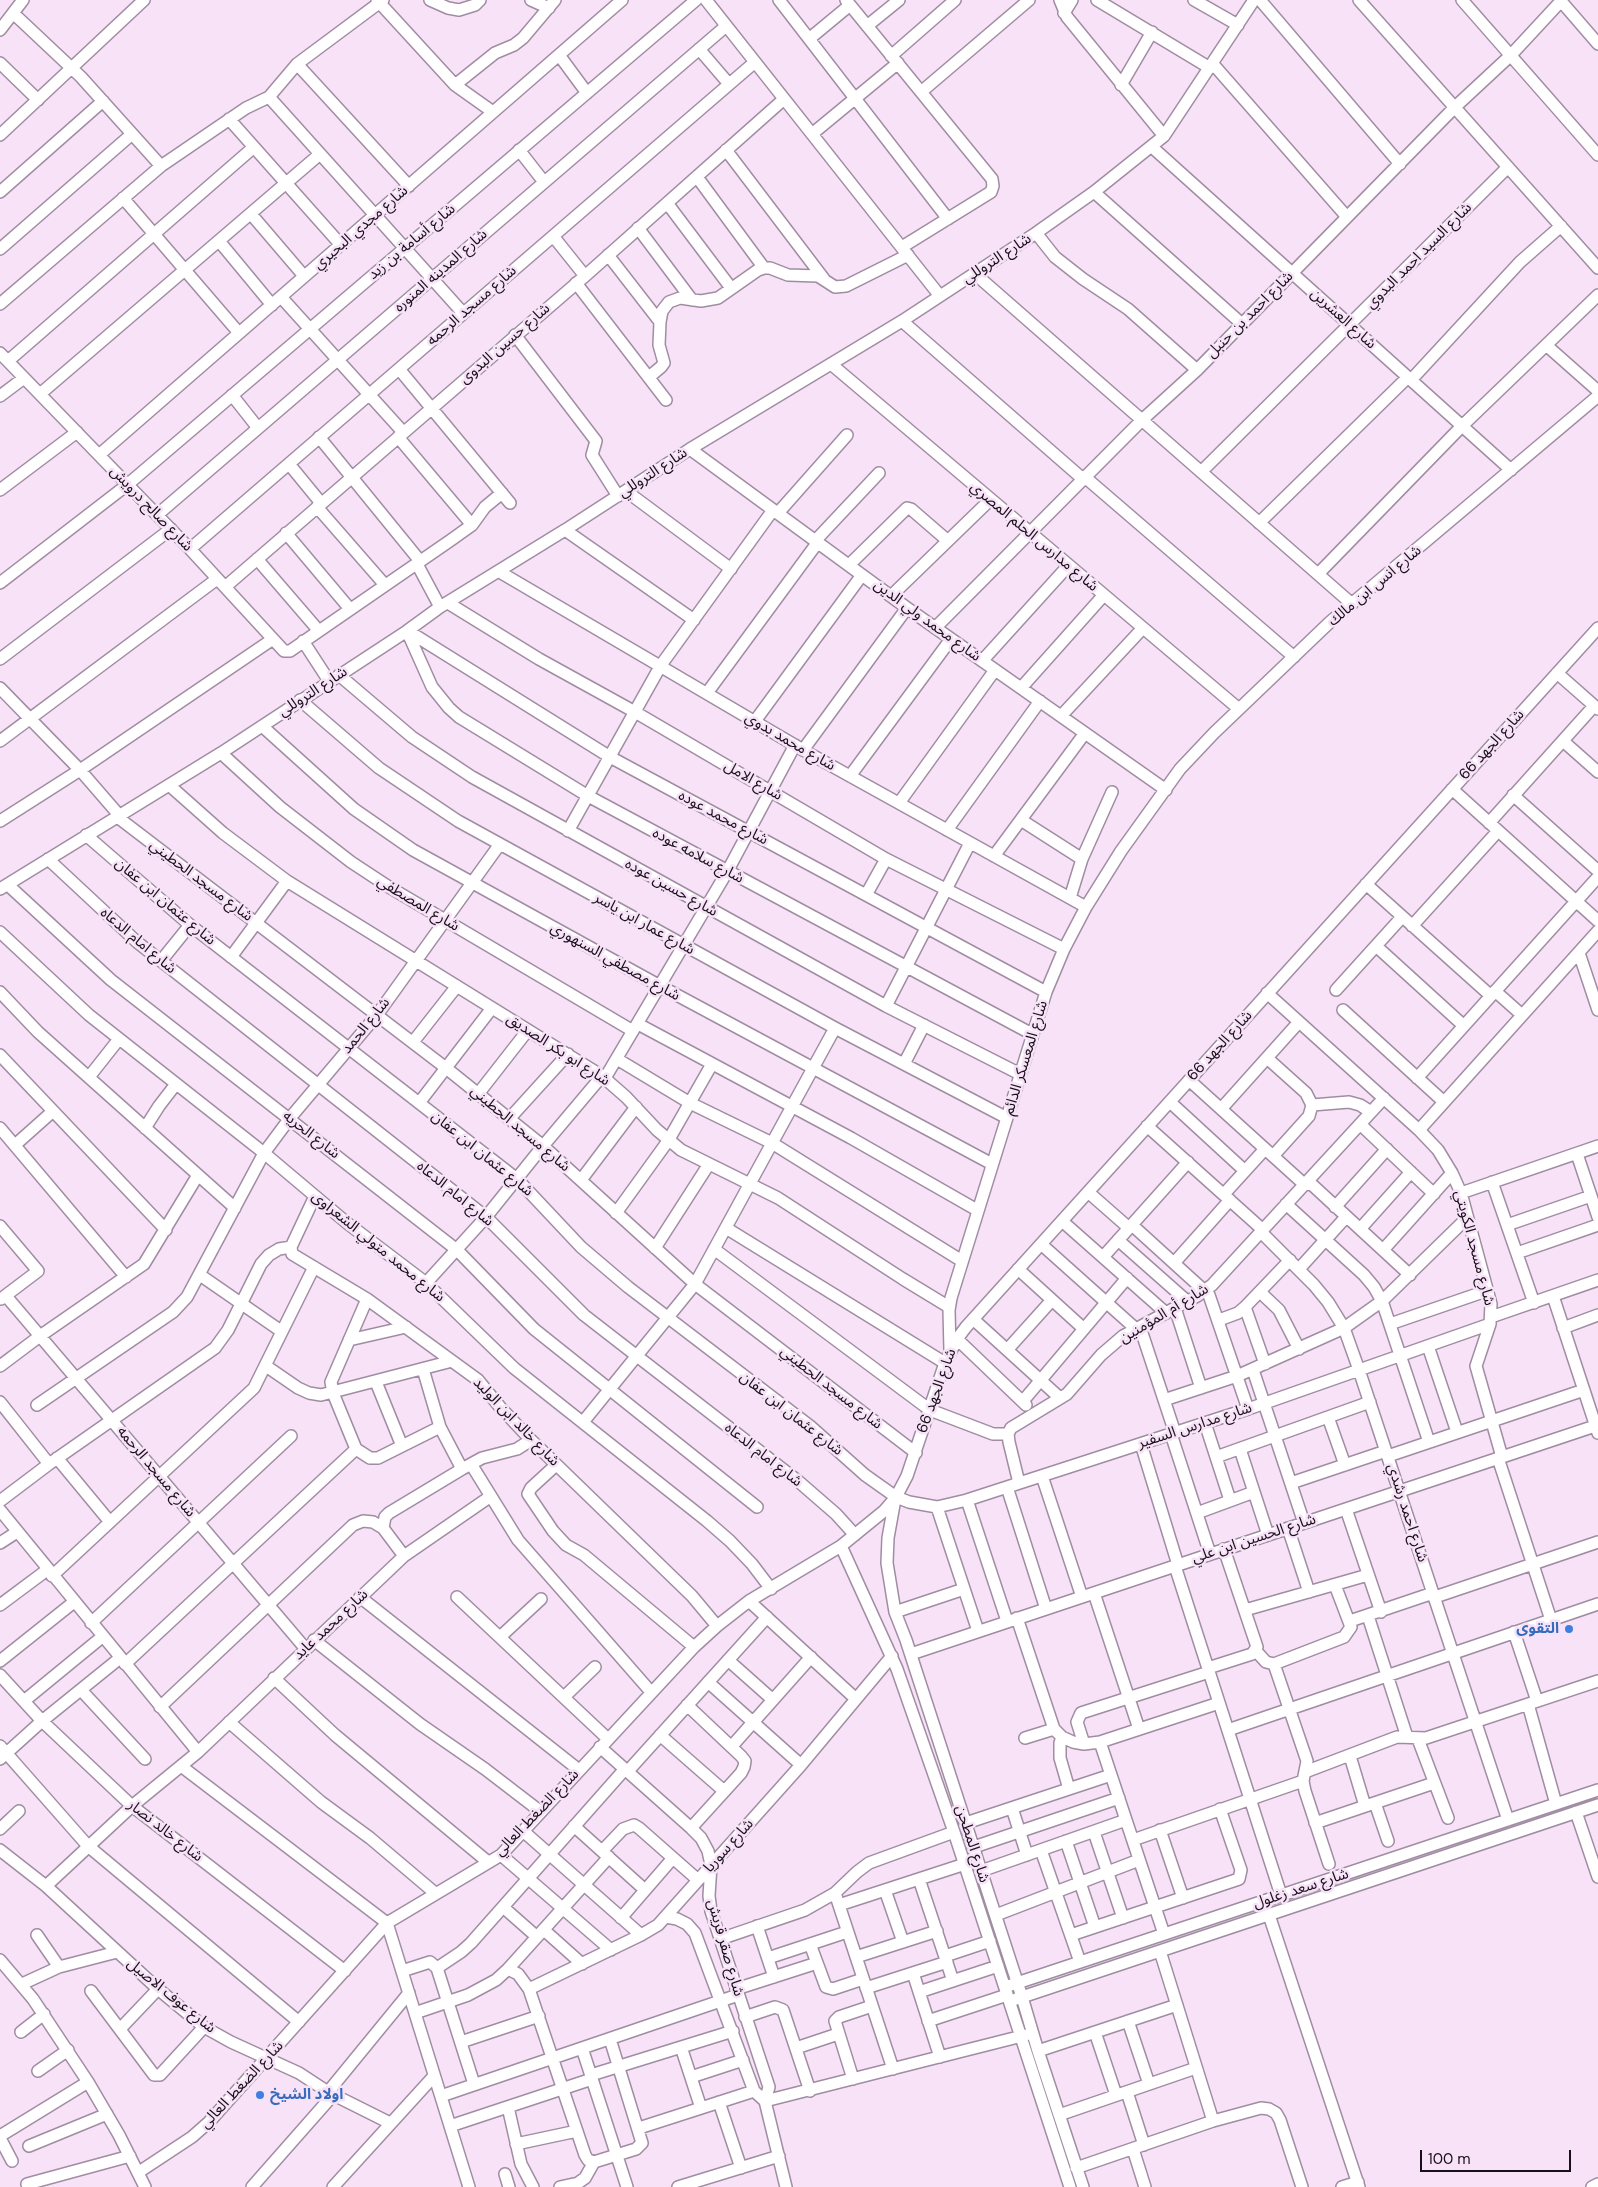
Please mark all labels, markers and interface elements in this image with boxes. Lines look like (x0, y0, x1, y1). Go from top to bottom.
street label: شارع مجدي البحيري (310, 182, 412, 274)
street label: شارع السيد احمد البدوي (1362, 199, 1476, 313)
street label: شارع أسامة بن زيد (365, 200, 459, 284)
street label: شارع المدينه المنوره (391, 226, 491, 316)
street label: شارع التروللي (959, 230, 1035, 288)
street label: شارع مسجد الرحمه (423, 262, 521, 350)
street label: شارع احمد بن حنبل (1203, 268, 1297, 362)
street label: شارع العشرين (1306, 285, 1380, 353)
street label: شارع حسين البدوى (456, 300, 554, 388)
street label: شارع التروللي (615, 444, 691, 502)
street label: شارع صالح درويش (106, 463, 196, 555)
street label: شارع مدارس الحلم المصري (966, 478, 1102, 596)
street label: شارع انس ابن مالك (1325, 542, 1425, 630)
street label: شارع محمد ولي الدين (870, 576, 984, 666)
street label: شارع التروللي (275, 663, 351, 721)
street label: شارع الجهد 66 (1456, 706, 1528, 784)
street label: شارع محمد بدوي (742, 709, 838, 775)
street label: شارع الامل (721, 757, 785, 805)
street label: شارع محمد عوده (675, 787, 771, 849)
street label: شارع سلامه عوده (649, 824, 747, 888)
street label: شارع مسجد الحطيني (146, 836, 256, 926)
street label: شارع عثمان ابن عفان (111, 855, 219, 949)
street label: شارع حسين عوده (622, 855, 720, 921)
street label: شارع المصطفي (374, 872, 462, 936)
street label: شارع عمار ابن ياسر (590, 889, 698, 959)
street label: شارع امام الدعاه (96, 904, 180, 978)
street label: شارع مصطفي السنهوري (547, 919, 683, 1005)
street label: شارع الحمد (338, 994, 394, 1058)
street label: شارع المعسكر الدائم (1000, 998, 1052, 1118)
street label: شارع الجهد 66 (1184, 1007, 1256, 1085)
street label: شارع ابو بكر الصديق (503, 1010, 613, 1090)
street label: شارع مسجد الحطيني (466, 1082, 574, 1176)
street label: شارع الحريه (279, 1107, 343, 1163)
street label: شارع عثمان ابن عفان (427, 1107, 537, 1201)
street label: شارع امام الدعاه (413, 1158, 497, 1230)
street label: شارع محمد متولي الشعراوى (308, 1188, 448, 1306)
street label: شارع مسجد الكويتي (1450, 1188, 1498, 1308)
street label: شارع أم المؤمنين (1116, 1280, 1212, 1348)
street label: شارع مسجد الحطيني (776, 1342, 886, 1434)
street label: شارع الجهد 66 (913, 1346, 961, 1436)
street label: شارع عثمان ابن عفان (736, 1368, 846, 1460)
street label: شارع خالد ابن الوليد (469, 1374, 563, 1470)
street label: شارع مدارس السفير (1136, 1399, 1254, 1453)
street label: شارع امام الدعاه (721, 1419, 805, 1491)
street label: شارع مسجد الرحمه (113, 1423, 199, 1521)
street label: شارع احمد رشدي (1383, 1461, 1431, 1565)
street label: شارع الحسين ابن علي (1190, 1510, 1318, 1568)
street label: شارع محمد عايد (290, 1586, 372, 1664)
place label: التقوى (1516, 1620, 1559, 1638)
marker: التقوى (1563, 1623, 1575, 1635)
street label: شارع الضغط العالي (491, 1766, 583, 1860)
street label: شارع خالد نصار (124, 1796, 206, 1866)
street label: شارع المطحن (951, 1803, 993, 1885)
street label: شارع سوريا (700, 1815, 758, 1877)
street label: شارع سعد زغلول (1251, 1865, 1351, 1913)
street label: شارع صقر قريش (703, 1898, 747, 1998)
street label: شارع عوف الاصيل (123, 1955, 219, 2037)
street label: شارع الضغط العالي (197, 2037, 287, 2133)
place label: اولاد الشيخ (270, 2086, 343, 2104)
marker: اولاد الشيخ (254, 2089, 266, 2101)
scale bar (1423, 2140, 1574, 2172)
text: 100 m (1428, 2149, 1471, 2169)

